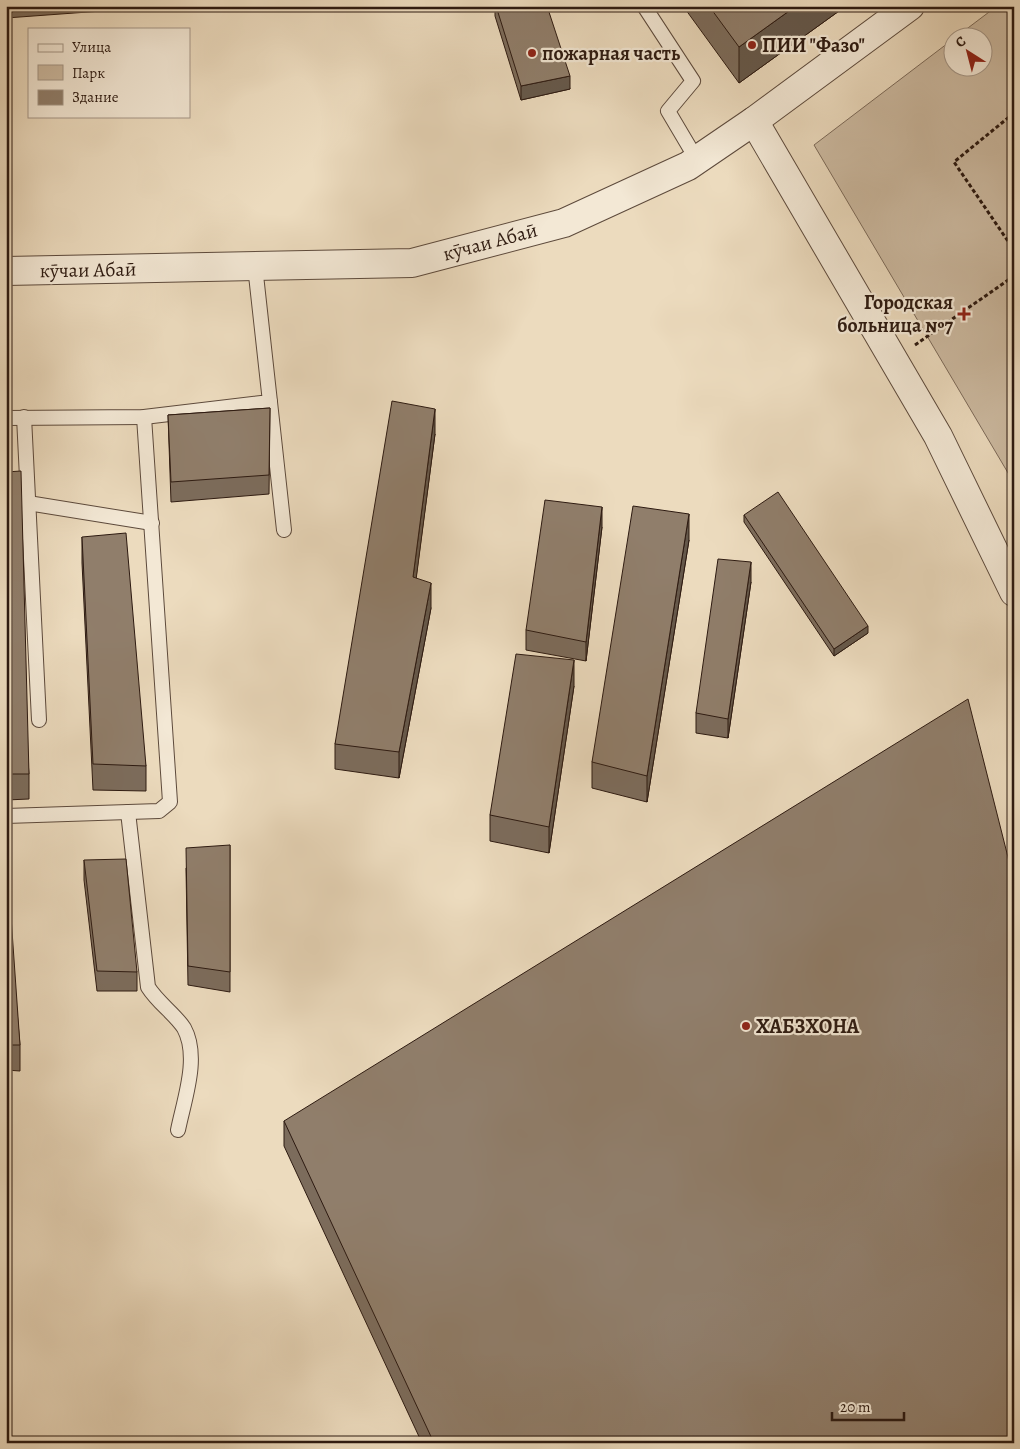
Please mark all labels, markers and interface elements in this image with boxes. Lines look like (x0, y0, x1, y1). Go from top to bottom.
legend (28, 28, 190, 118)
north arrow (942, 28, 992, 78)
text: С (952, 31, 970, 52)
place label: ПИИ "Фазо" (762, 32, 865, 59)
text: Улица (72, 37, 111, 57)
marker: ПИИ "Фазо" (746, 39, 758, 51)
place label: пожарная часть (542, 40, 680, 67)
marker: пожарная часть (526, 47, 538, 59)
text: Парк (72, 63, 105, 83)
text: Здание (72, 87, 119, 107)
street label: кӯчаи Абаӣ (440, 216, 540, 268)
street label: кӯчаи Абаӣ (39, 256, 137, 284)
place label: Городская больница №7 (837, 289, 953, 339)
marker: Городская больница №7 (957, 307, 971, 321)
place label: ХАБЗХОНА (756, 1013, 860, 1040)
marker: ХАБЗХОНА (740, 1020, 752, 1032)
scale bar (832, 1389, 905, 1421)
text: 20 m (840, 1397, 871, 1417)

